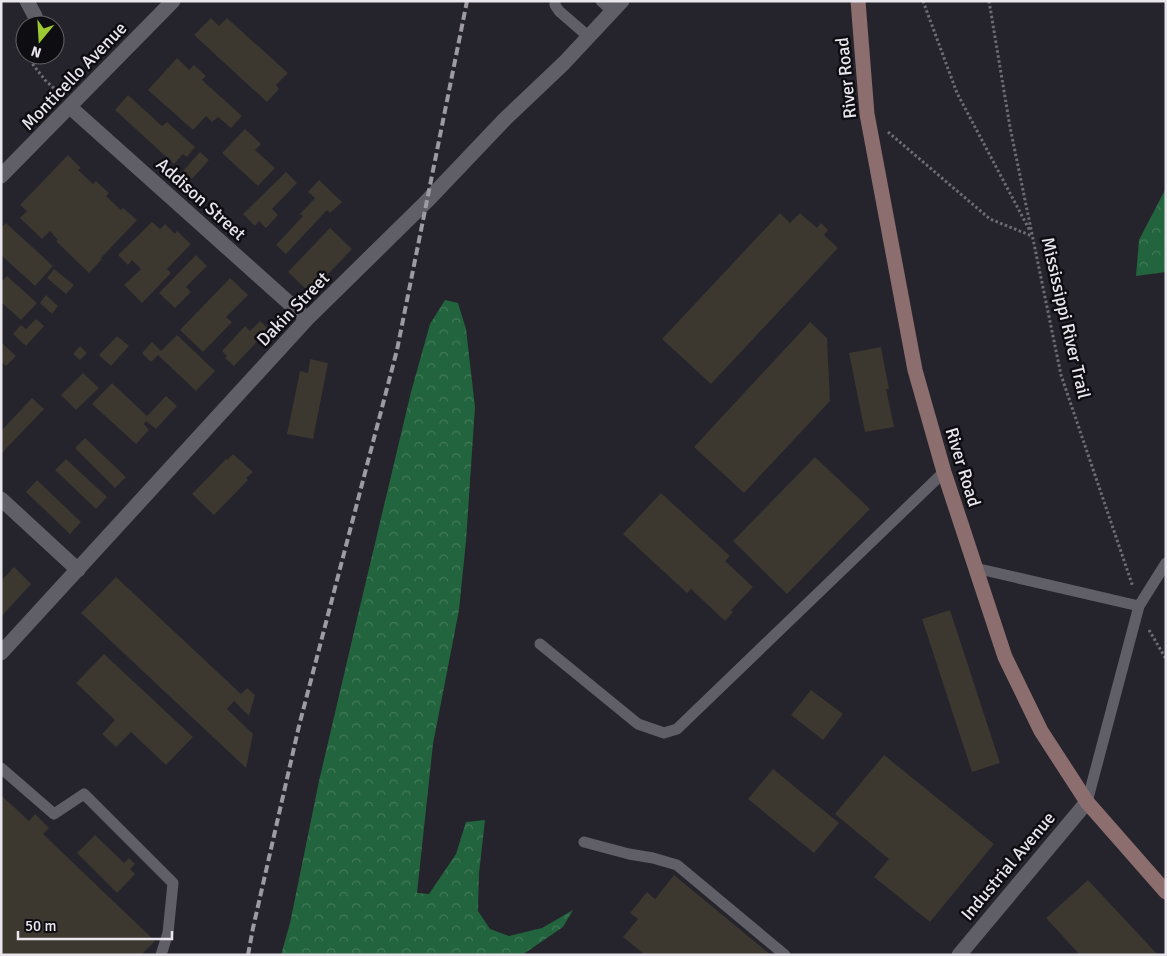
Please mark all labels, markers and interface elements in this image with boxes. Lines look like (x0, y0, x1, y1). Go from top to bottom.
north arrow (15, 15, 65, 65)
street label: Monticello Avenue (17, 17, 131, 135)
street label: River Road (831, 36, 861, 120)
text: N (29, 42, 43, 61)
street label: Addison Street (152, 153, 250, 245)
street label: Mississippi River Trail (1037, 235, 1095, 401)
street label: Dakin Street (252, 267, 334, 351)
street label: River Road (941, 425, 985, 509)
street label: Industrial Avenue (956, 807, 1060, 925)
scale bar (18, 908, 171, 940)
text: 50 m (25, 917, 56, 935)

